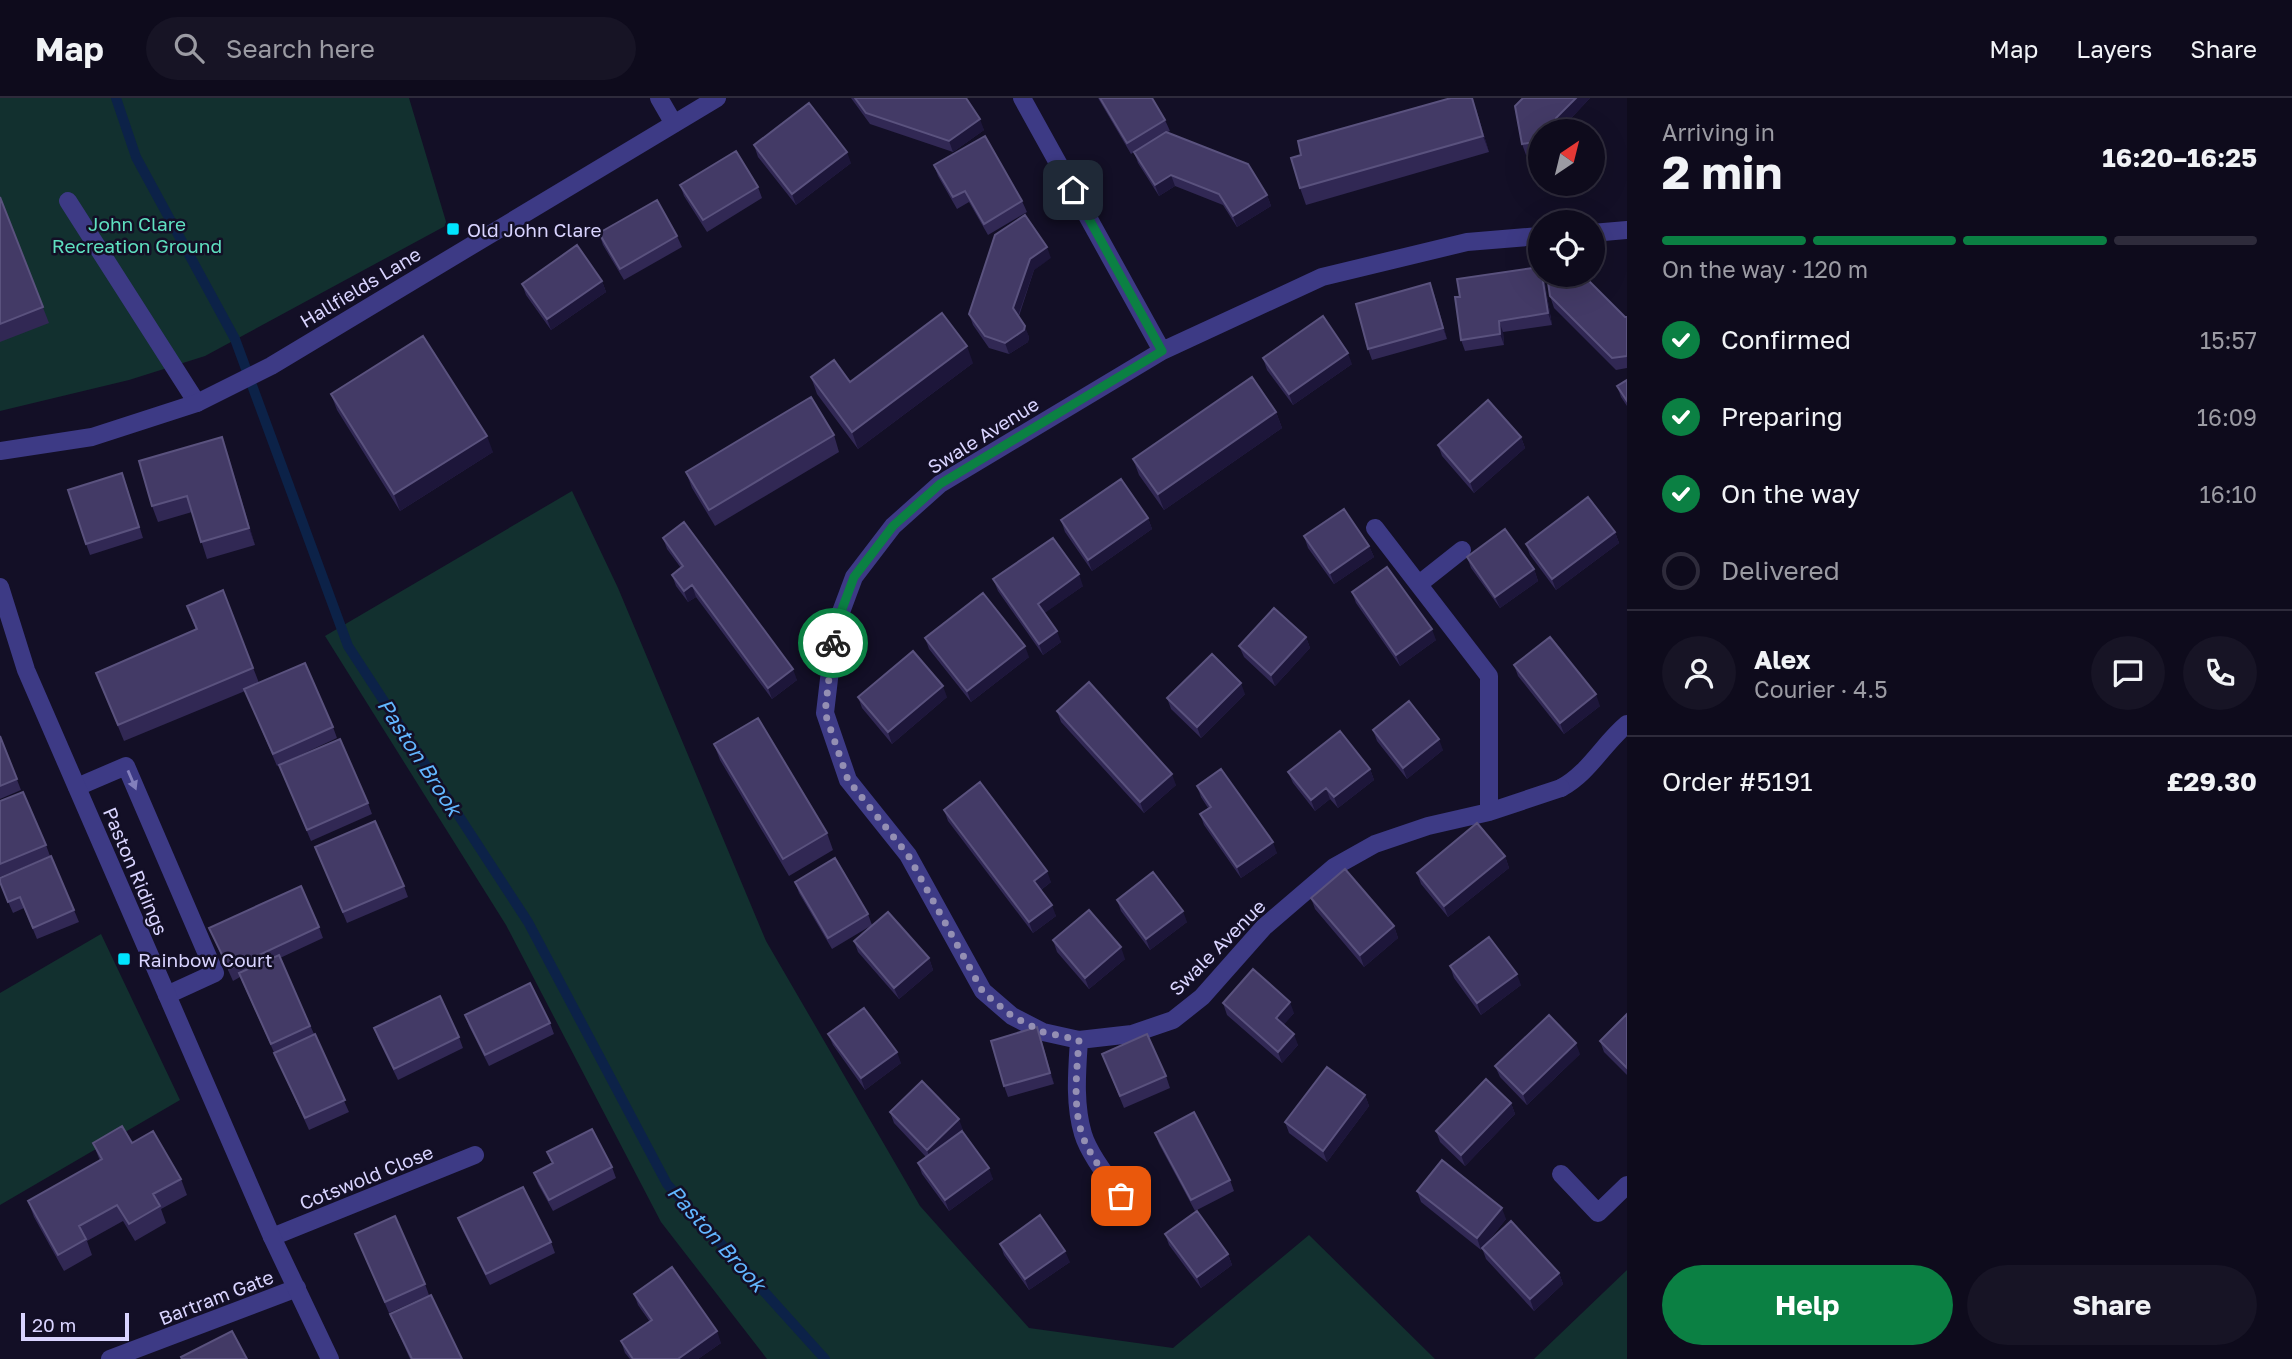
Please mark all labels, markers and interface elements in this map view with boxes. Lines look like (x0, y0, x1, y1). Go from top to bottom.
search box (146, 17, 636, 80)
text: Map (35, 29, 104, 68)
icon: search (170, 29, 208, 67)
text: Search here (226, 33, 375, 64)
text: Map (1989, 34, 2038, 63)
text: Layers (2076, 34, 2152, 63)
text: Share (2190, 34, 2257, 63)
text: Arriving in (1662, 118, 1775, 146)
north arrow (1528, 119, 1605, 196)
map controls (1528, 119, 1605, 287)
text: 16:20–16:25 (2102, 142, 2257, 173)
text: 2 min (1662, 144, 1782, 199)
pin (1043, 160, 1103, 220)
icon: home (1054, 171, 1092, 209)
button: locate (1528, 210, 1605, 287)
park label: John Clare Recreation Ground (52, 212, 222, 257)
place label: Old John Clare (467, 218, 601, 241)
marker: Old John Clare (445, 221, 461, 237)
street label: Hallfields Lane (295, 242, 425, 332)
text: On the way · 120 m (1662, 255, 1868, 283)
icon: check (1662, 321, 1700, 359)
text: Confirmed (1721, 324, 1851, 355)
text: 15:57 (2200, 326, 2257, 354)
street label: Swale Avenue (923, 392, 1043, 478)
icon: check (1662, 398, 1700, 436)
text: Preparing (1721, 401, 1843, 432)
text: 16:09 (2197, 403, 2257, 431)
icon: check (1662, 475, 1700, 513)
text: On the way (1721, 478, 1860, 509)
text: 16:10 (2200, 480, 2257, 508)
text: Delivered (1721, 555, 1840, 586)
courier (798, 608, 868, 678)
icon: bike (814, 624, 852, 662)
button: person (1662, 636, 1736, 710)
button: chat (2091, 636, 2165, 710)
button: phone (2183, 636, 2257, 710)
text: Alex (1754, 644, 1811, 675)
text: Courier · 4.5 (1754, 675, 1887, 703)
water label: Paston Brook (372, 693, 469, 822)
text: Order #5191 (1662, 766, 1813, 797)
text: £29.30 (2166, 766, 2257, 797)
one-way arrow (126, 770, 137, 791)
street label: Paston Ridings (99, 804, 173, 938)
street label: Swale Avenue (1164, 894, 1270, 1000)
place label: Rainbow Court (138, 948, 272, 971)
marker: Rainbow Court (116, 951, 132, 967)
street label: Cotswold Close (296, 1140, 436, 1214)
pin (1091, 1166, 1151, 1226)
icon: bag (1102, 1177, 1140, 1215)
water label: Paston Brook (662, 1179, 773, 1298)
street label: Bartram Gate (155, 1265, 277, 1329)
button: Help (1662, 1265, 1953, 1345)
button: Share (1967, 1265, 2257, 1345)
scale bar (21, 1310, 130, 1342)
text: 20 m (32, 1313, 76, 1336)

